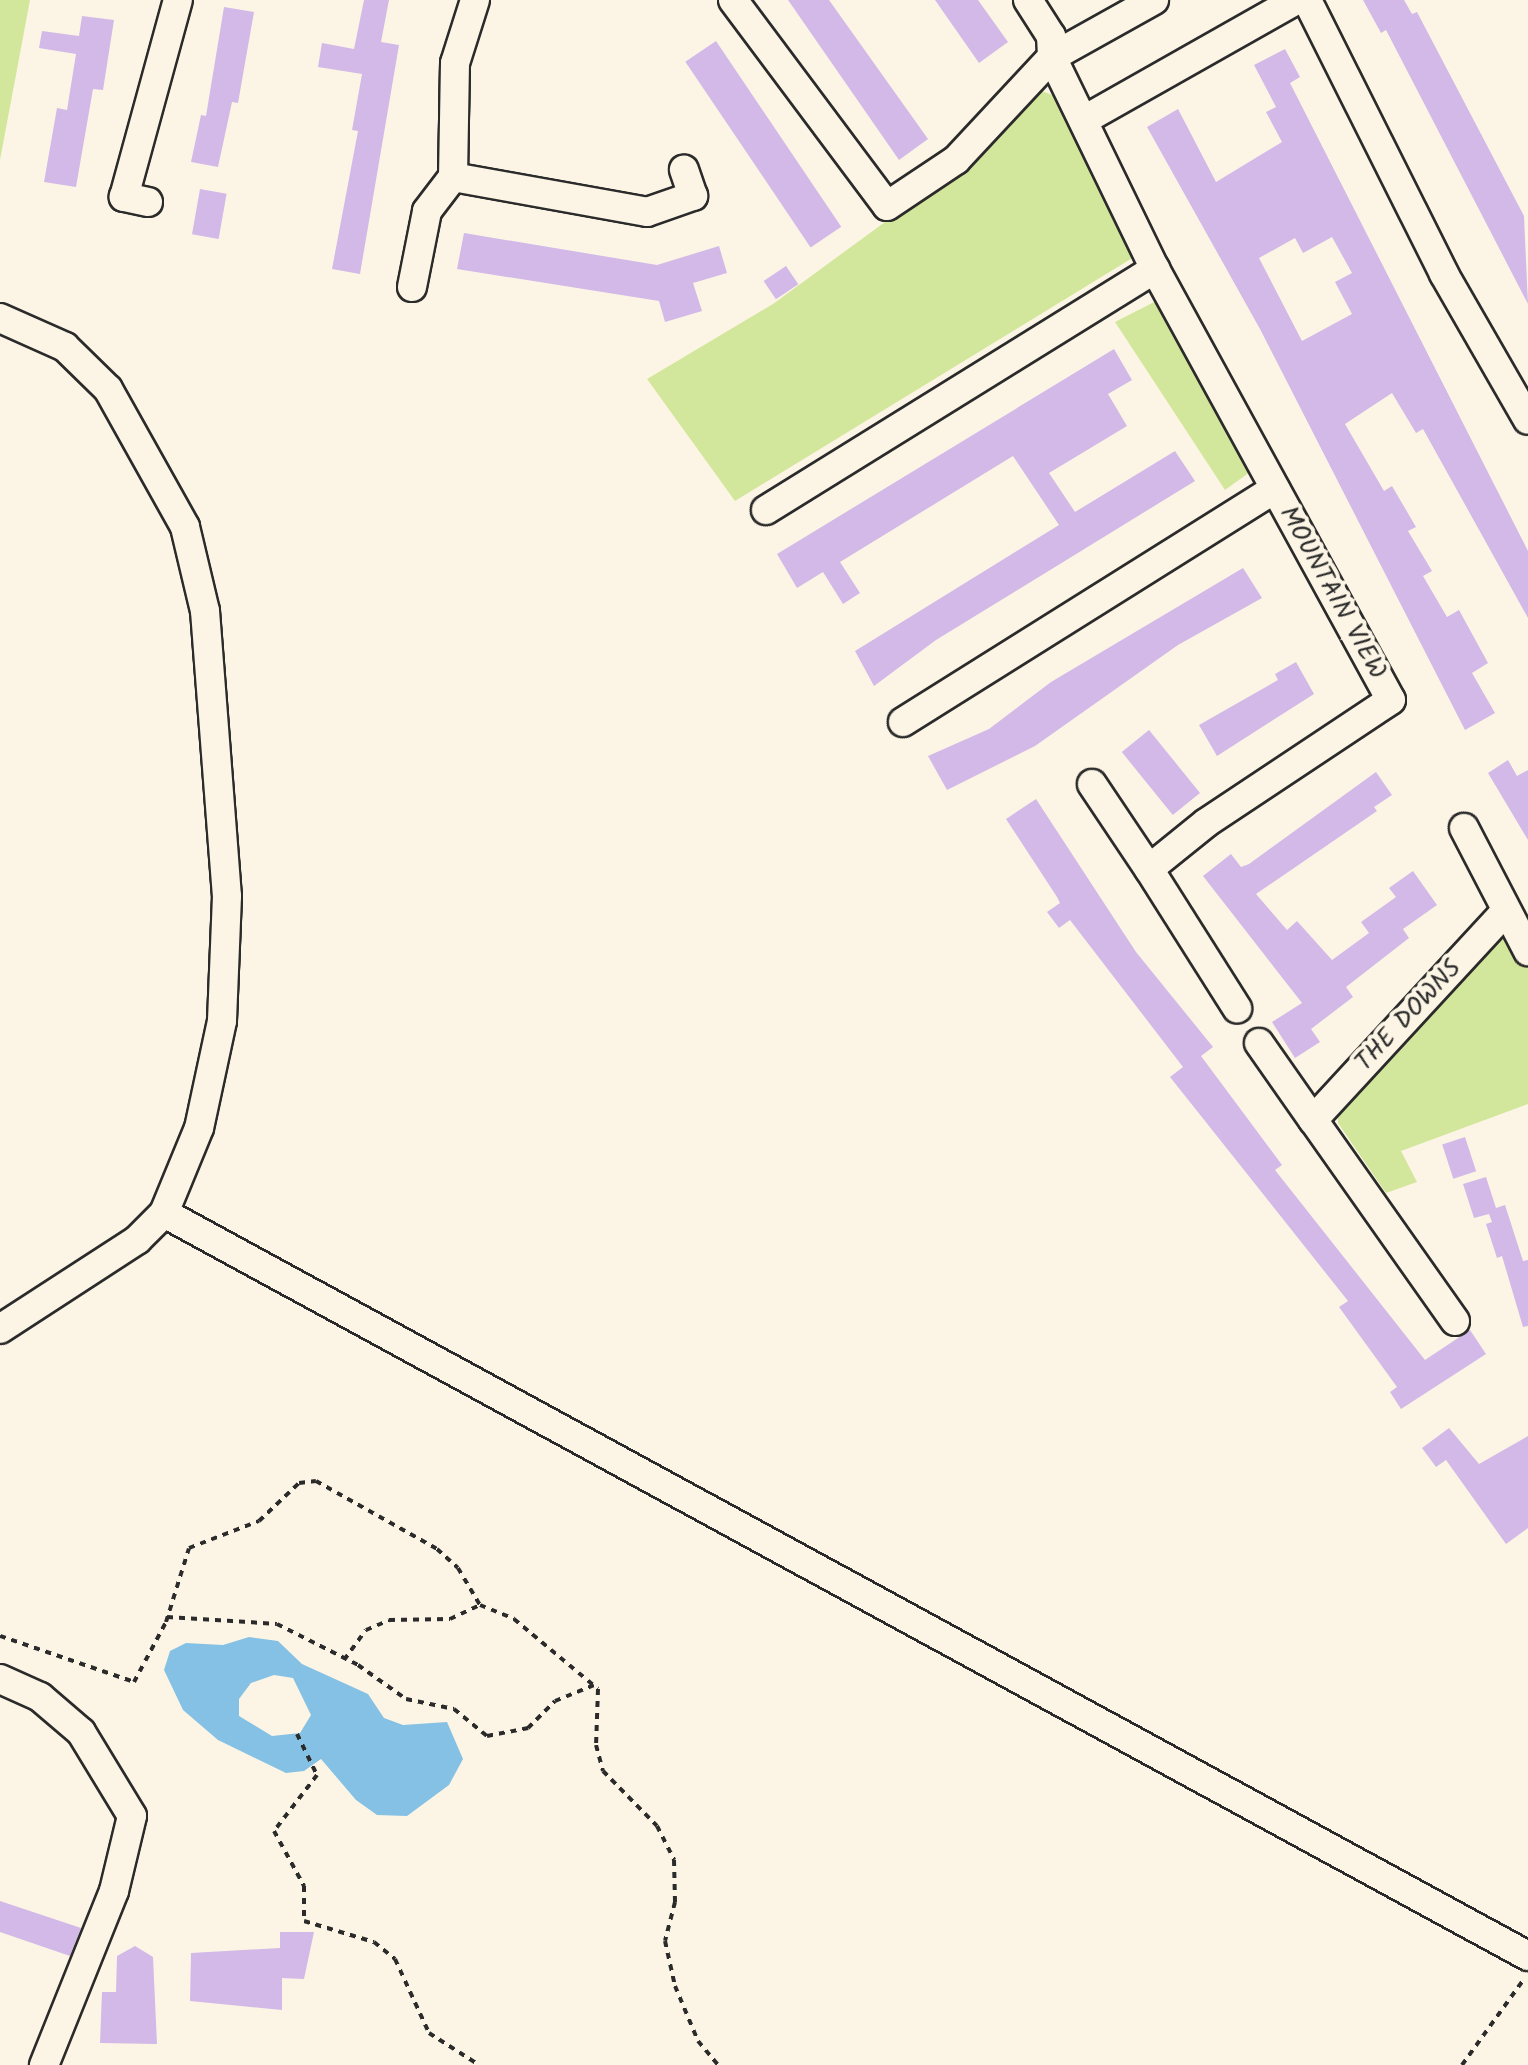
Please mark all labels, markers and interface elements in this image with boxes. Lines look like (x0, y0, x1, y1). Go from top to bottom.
street label: MOUNTAIN VIEW (1272, 501, 1392, 685)
street label: THE DOWNS (1349, 954, 1469, 1078)

